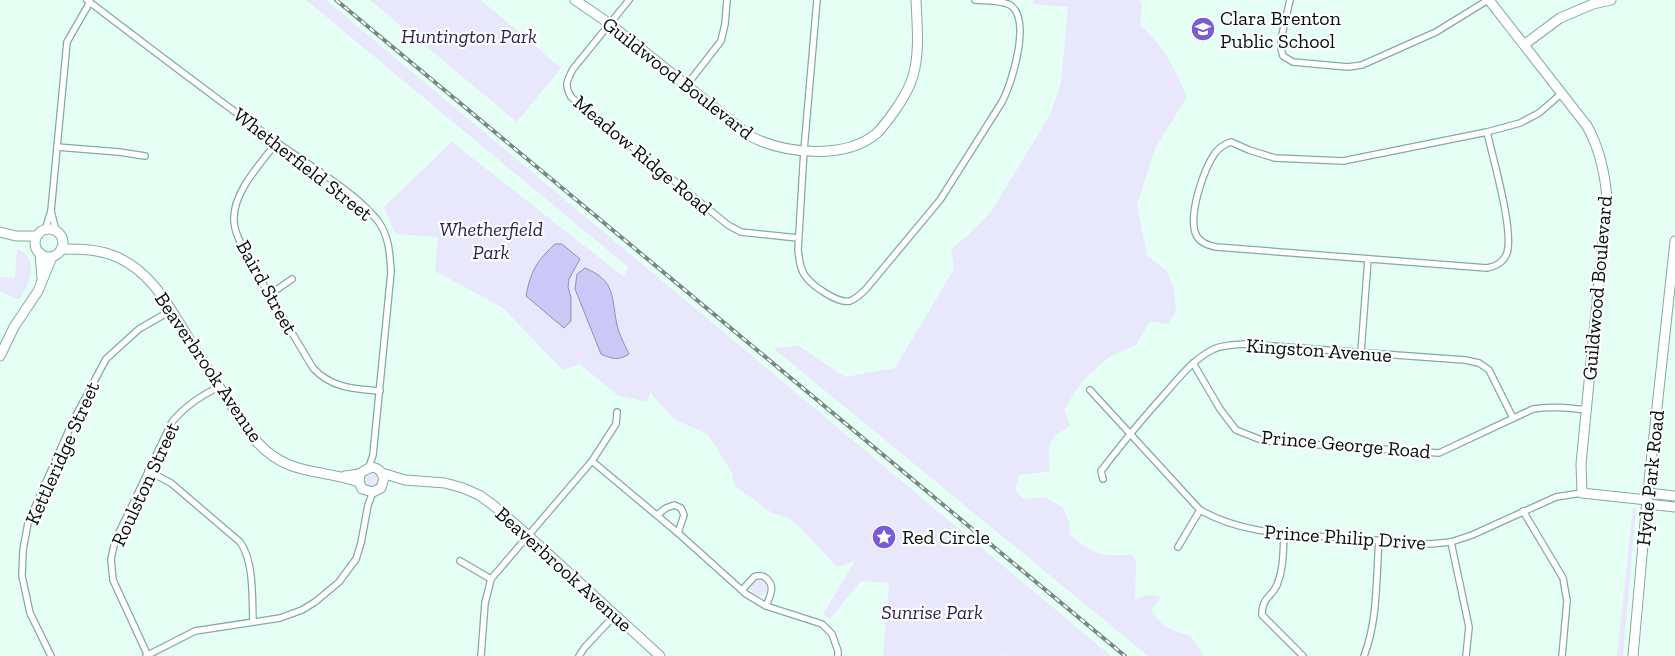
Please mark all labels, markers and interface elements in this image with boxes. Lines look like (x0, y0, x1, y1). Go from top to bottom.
place label: Clara Brenton Public School (1220, 6, 1342, 53)
street label: Guildwood Boulevard (598, 12, 758, 144)
school or university icon: Clara Brenton Public School (1190, 16, 1216, 42)
park label: Huntington Park (401, 24, 537, 48)
street label: Meadow Ridge Road (569, 90, 717, 220)
street label: Whetherfield Street (229, 102, 378, 226)
street label: Guildwood Boulevard (1577, 195, 1617, 381)
park label: Whetherfield Park (439, 217, 543, 264)
street label: Baird Street (231, 236, 303, 339)
street label: Beaverbrook Avenue (150, 287, 268, 447)
street label: Kingston Avenue (1245, 333, 1393, 367)
street label: Kettleridge Street (20, 377, 105, 528)
street label: Hyde Park Road (1631, 409, 1669, 547)
street label: Roulston Street (106, 418, 184, 550)
street label: Prince George Road (1260, 425, 1432, 463)
street label: Beaverbrook Avenue (491, 501, 637, 637)
street label: Prince Philip Drive (1263, 519, 1427, 555)
place icon: Red Circle (871, 524, 897, 550)
place label: Red Circle (902, 525, 990, 549)
park label: Sunrise Park (881, 600, 983, 624)

